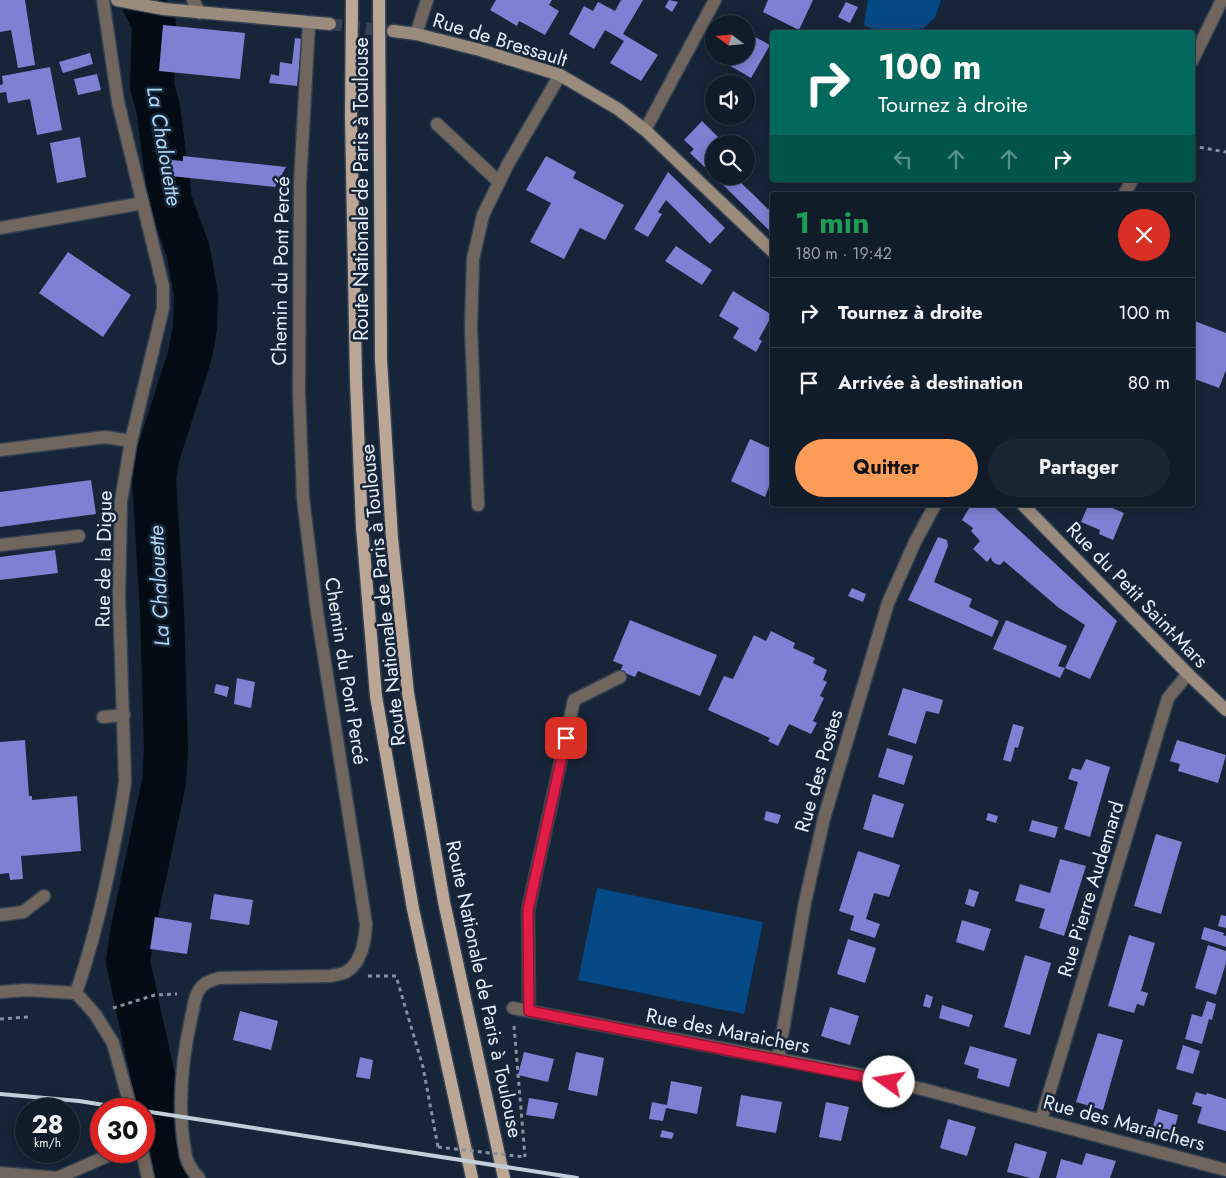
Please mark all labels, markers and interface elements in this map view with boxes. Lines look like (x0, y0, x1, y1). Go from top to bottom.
street label: Rue de Bressault (429, 6, 571, 74)
north arrow (705, 15, 755, 65)
map controls (705, 15, 755, 185)
street label: Route Nationale de Paris à Toulouse (347, 37, 376, 341)
text: 100 m (878, 42, 981, 92)
icon: right (795, 50, 860, 115)
button: sound (705, 75, 755, 125)
water label: La Chalouette (139, 84, 189, 209)
text: Tournez à droite (878, 88, 1028, 120)
button: search (705, 135, 755, 185)
icon: left (889, 145, 917, 173)
icon: ahead (942, 145, 970, 173)
icon: ahead (995, 145, 1023, 173)
icon: right (1048, 145, 1076, 173)
street label: Chemin du Pont Percé (265, 176, 297, 366)
text: 1 min (795, 201, 869, 244)
button: close (1118, 209, 1170, 261)
text: 180 m · 19:42 (795, 242, 892, 265)
icon: right (795, 299, 823, 327)
text: Tournez à droite (838, 299, 983, 326)
text: 100 m (1118, 299, 1170, 326)
icon: arrive (795, 369, 823, 397)
text: Arrivée à destination (838, 369, 1023, 396)
text: 80 m (1128, 369, 1170, 396)
button: Quitter (795, 439, 978, 497)
button: Partager (988, 439, 1170, 497)
street label: Route Nationale de Paris à Toulouse (353, 443, 413, 747)
street label: Rue de la Digue (88, 490, 120, 628)
street label: Rue du Petit Saint-Mars (1059, 515, 1215, 675)
water label: La Chalouette (141, 524, 177, 647)
street label: Chemin du Pont Percé (317, 575, 375, 767)
street label: Rue des Postes (788, 706, 850, 836)
pin (545, 717, 587, 759)
icon: arrive (552, 724, 580, 752)
street label: Rue Pierre Audemard (1050, 797, 1132, 981)
street label: Route Nationale de Paris à Toulouse (438, 838, 530, 1140)
street label: Rue des Maraichers (643, 1001, 813, 1061)
position arrow (862, 1055, 914, 1107)
street label: Rue des Maraichers (1040, 1087, 1208, 1159)
speed limit sign: 30 (90, 1098, 155, 1163)
text: 28 (31, 1106, 64, 1142)
text: km/h (34, 1134, 61, 1152)

